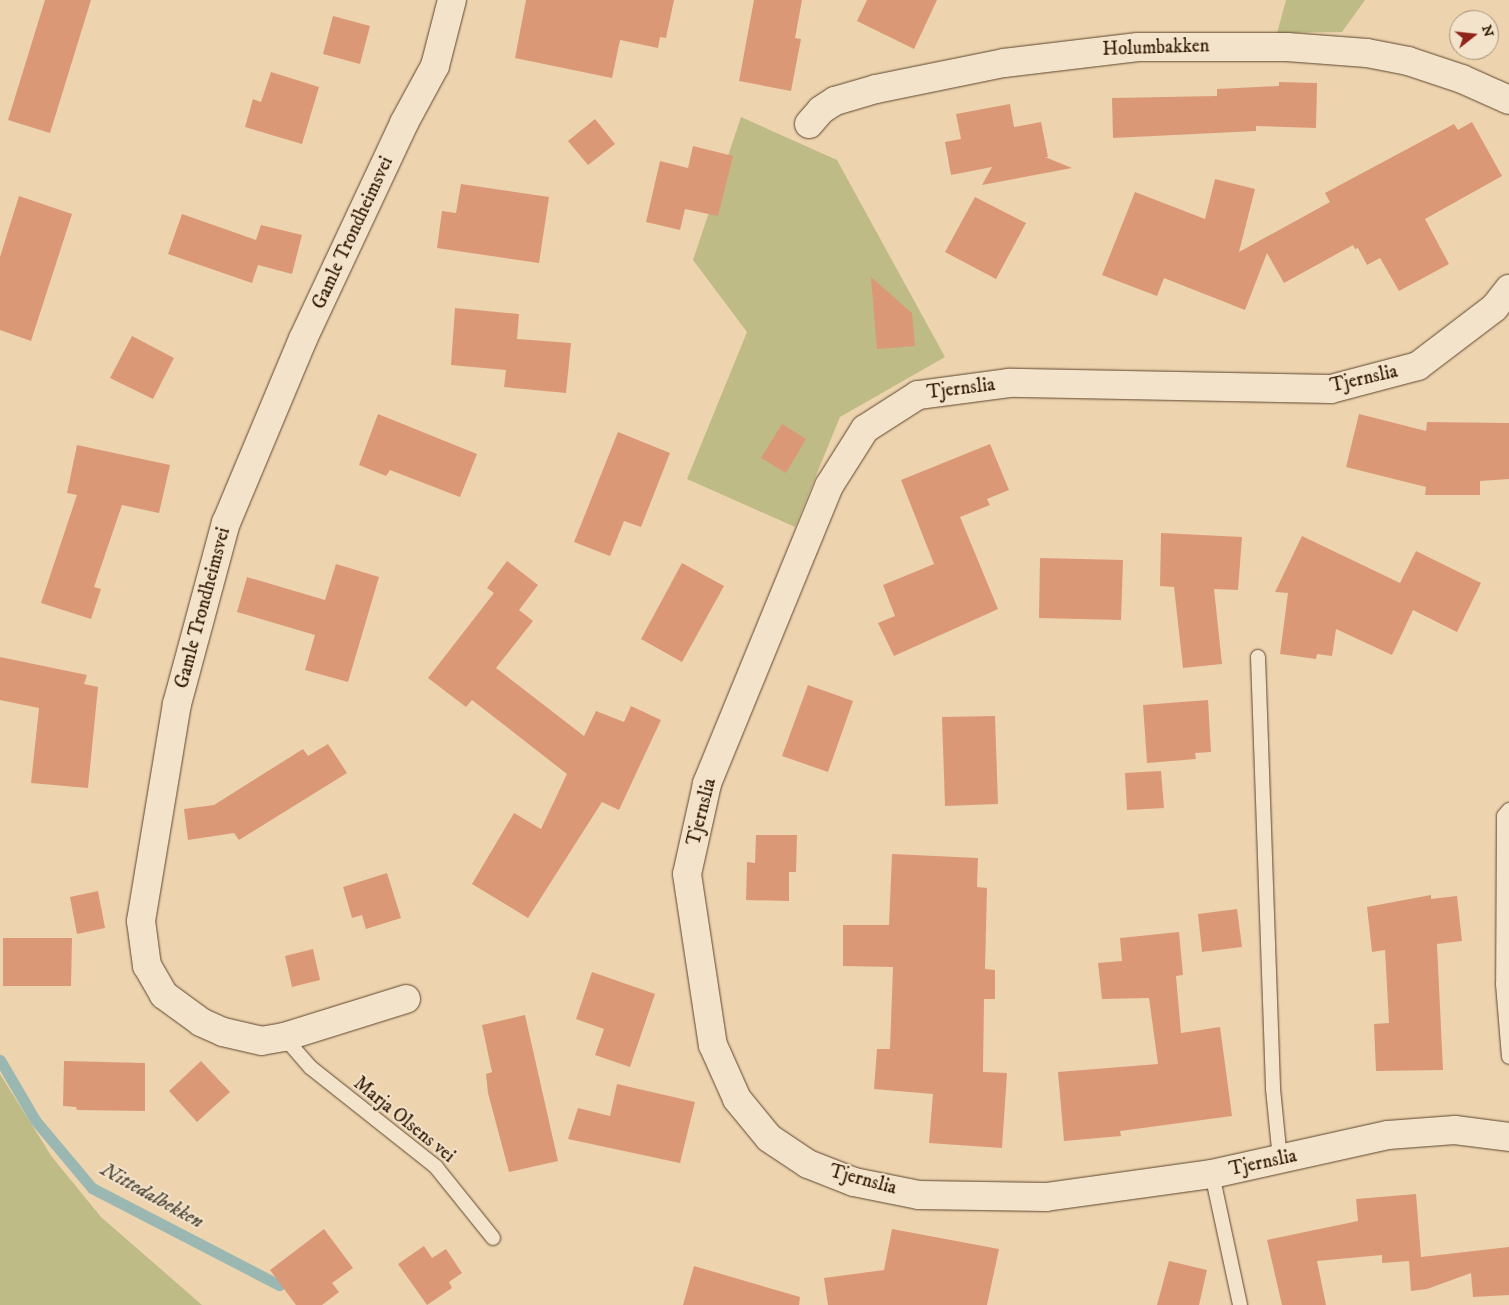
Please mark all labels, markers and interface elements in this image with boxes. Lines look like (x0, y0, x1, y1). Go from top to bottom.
north arrow (1449, 10, 1499, 60)
text: N (1477, 23, 1498, 39)
street label: Holumbakken (1102, 35, 1210, 61)
street label: Gamle Trondheimsvei (308, 153, 398, 313)
street label: Tjernslia (1328, 360, 1400, 398)
street label: Tjernslia (926, 374, 996, 404)
street label: Gamle Trondheimsvei (171, 525, 235, 691)
street label: Tjernslia (683, 776, 721, 848)
street label: Marja Olsens vei (349, 1072, 459, 1168)
street label: Tjernslia (1227, 1145, 1299, 1181)
water label: Nittedalbekken (96, 1158, 208, 1234)
street label: Tjernslia (827, 1160, 899, 1200)

